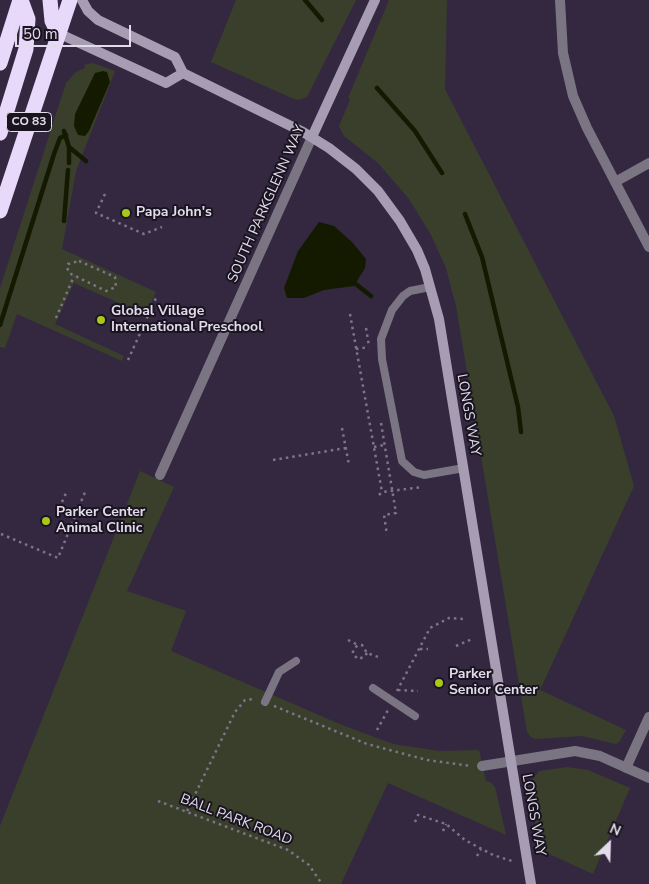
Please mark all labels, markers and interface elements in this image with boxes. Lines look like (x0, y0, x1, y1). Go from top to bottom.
scale bar (18, 15, 134, 47)
text: 50 m (23, 24, 58, 44)
road number: CO 83 (6, 112, 52, 132)
street label: SOUTH PARKGLENN WAY (225, 123, 309, 285)
place label: Papa John's (136, 205, 212, 221)
marker: Papa John's (120, 207, 132, 219)
place label: Global Village International Preschool (111, 304, 263, 336)
marker: Global Village International Preschool (95, 314, 107, 326)
street label: LONGS WAY (453, 373, 483, 457)
place label: Parker Center Animal Clinic (56, 505, 145, 538)
marker: Parker Center Animal Clinic (40, 515, 52, 527)
place label: Parker Senior Center (449, 667, 538, 700)
marker: Parker Senior Center (433, 677, 445, 689)
street label: LONGS WAY (518, 773, 548, 857)
street label: BALL PARK ROAD (178, 791, 294, 849)
north arrow (584, 819, 634, 869)
text: N (607, 819, 624, 841)

